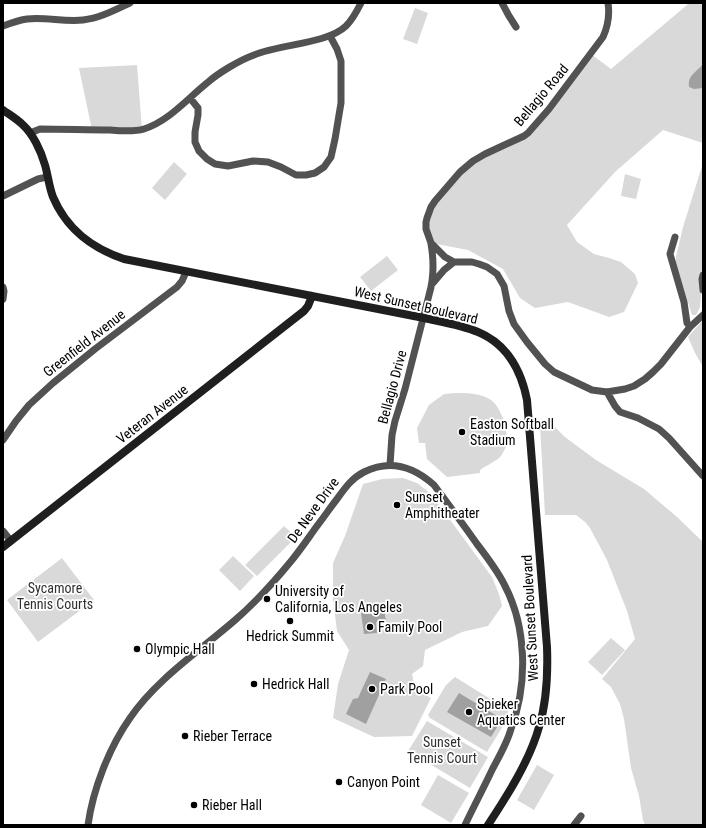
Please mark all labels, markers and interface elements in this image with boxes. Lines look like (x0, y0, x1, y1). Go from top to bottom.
street label: Bellagio Road (511, 61, 571, 129)
street label: West Sunset Boulevard (352, 283, 480, 327)
street label: Greenfield Avenue (40, 306, 128, 380)
street label: Bellagio Drive (374, 348, 410, 426)
street label: Veteran Avenue (113, 381, 191, 447)
place label: Easton Softball Stadium (470, 416, 554, 448)
marker: Easton Softball Stadium (457, 427, 467, 437)
street label: De Neve Drive (284, 474, 342, 546)
place label: Sunset Amphitheater (405, 489, 480, 521)
marker: Sunset Amphitheater (392, 500, 402, 510)
street label: West Sunset Boulevard (519, 554, 541, 682)
park label: Sycamore Tennis Courts (17, 580, 93, 612)
place label: University of California, Los Angeles (275, 583, 402, 615)
marker: University of California, Los Angeles (262, 594, 272, 604)
marker: Hedrick Summit (285, 616, 295, 626)
place label: Family Pool (378, 619, 442, 635)
marker: Family Pool (365, 622, 375, 632)
place label: Hedrick Summit (246, 628, 334, 644)
place label: Olympic Hall (145, 641, 215, 657)
marker: Olympic Hall (132, 644, 142, 654)
place label: Hedrick Hall (262, 676, 329, 692)
marker: Hedrick Hall (249, 679, 259, 689)
place label: Park Pool (380, 681, 433, 697)
marker: Park Pool (367, 684, 377, 694)
place label: Spieker Aquatics Center (477, 696, 565, 728)
marker: Spieker Aquatics Center (464, 707, 474, 717)
place label: Rieber Terrace (193, 728, 272, 744)
marker: Rieber Terrace (180, 731, 190, 741)
park label: Sunset Tennis Court (407, 734, 477, 766)
place label: Canyon Point (347, 774, 420, 790)
marker: Canyon Point (334, 777, 344, 787)
place label: Rieber Hall (202, 797, 262, 813)
marker: Rieber Hall (189, 800, 199, 810)

